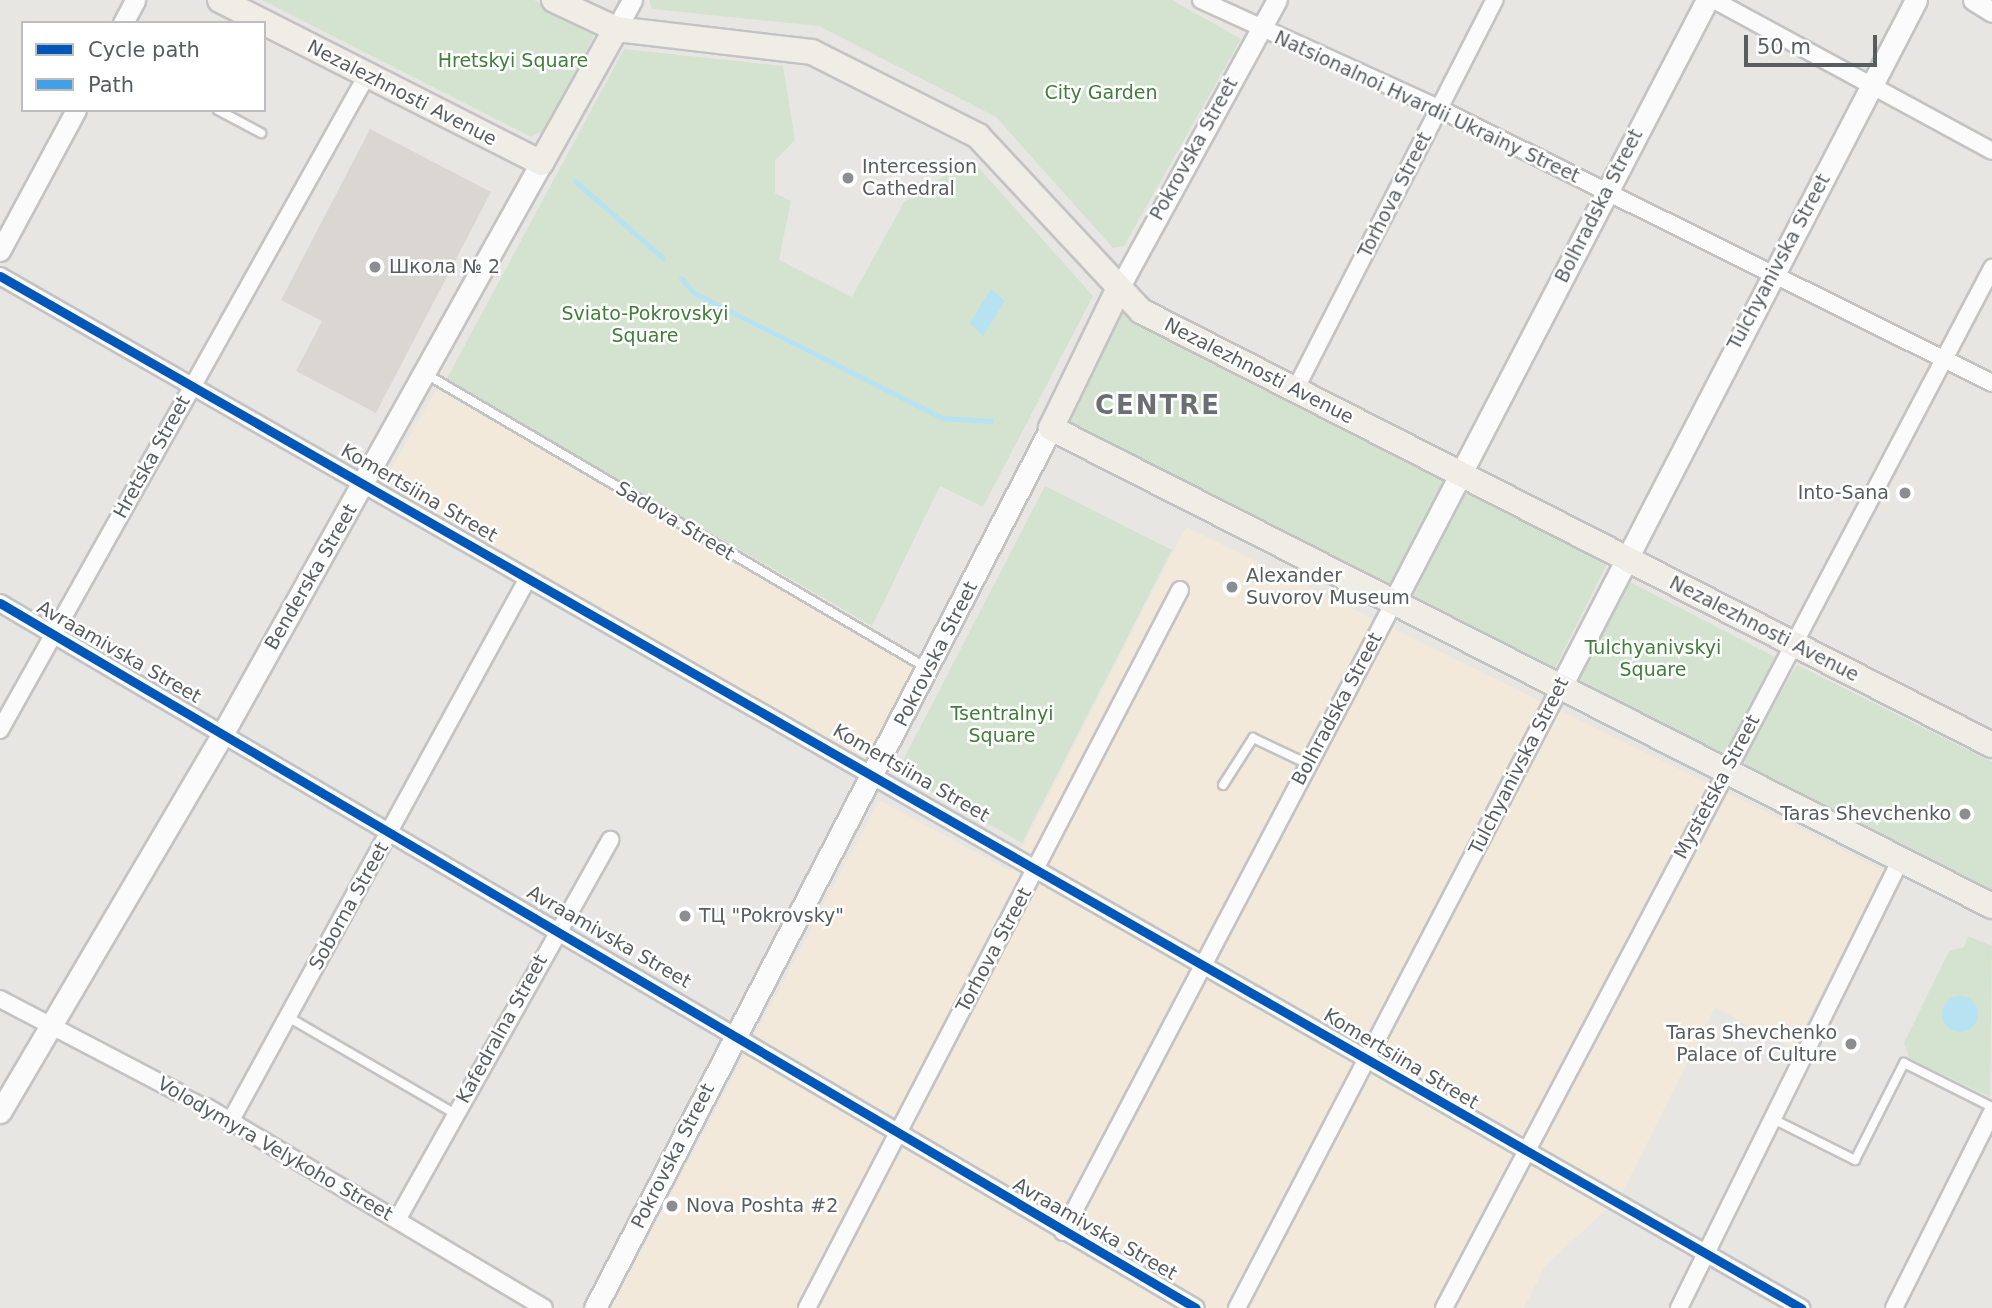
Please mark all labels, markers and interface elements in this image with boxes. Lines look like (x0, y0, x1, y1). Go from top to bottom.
legend (21, 21, 266, 112)
scale bar (1747, 21, 1880, 65)
street label: Natsionalnoi Hvardii Ukrainy Street (1271, 26, 1583, 188)
street label: Nezalezhnosti Avenue (304, 35, 500, 151)
text: 50 m (1757, 35, 1811, 59)
text: Cycle path (88, 38, 200, 62)
park label: Hretskyi Square (438, 50, 588, 72)
text: Path (88, 73, 134, 97)
street label: Pokrovska Street (1145, 74, 1243, 224)
park label: City Garden (1045, 82, 1157, 104)
street label: Bolhradska Street (1550, 125, 1648, 287)
street label: Torhova Street (1354, 128, 1436, 262)
place label: Intercession Cathedral (862, 156, 977, 200)
marker: Intercession Cathedral (840, 170, 856, 186)
street label: Tulchyanivska Street (1723, 170, 1835, 354)
place label: Школа № 2 (389, 256, 500, 278)
marker: Школа № 2 (367, 259, 383, 275)
park label: Sviato-Pokrovskyi Square (562, 303, 728, 347)
street label: Nezalezhnosti Avenue (1161, 313, 1357, 429)
district label: CENTRE (1096, 390, 1220, 422)
street label: Hretska Street (109, 392, 195, 522)
street label: Komertsiina Street (337, 439, 501, 547)
street label: Sadova Street (612, 477, 738, 565)
place label: Into-Sana (1798, 482, 1889, 504)
marker: Into-Sana (1895, 483, 1915, 503)
street label: Benderska Street (260, 500, 362, 654)
place label: Alexander Suvorov Museum (1246, 565, 1410, 609)
street label: Nezalezhnosti Avenue (1666, 571, 1862, 687)
street label: Pokrovska Street (890, 578, 982, 730)
marker: Alexander Suvorov Museum (1224, 579, 1240, 595)
street label: Avraamivska Street (33, 596, 205, 708)
street label: Bolhradska Street (1287, 629, 1387, 789)
park label: Tulchyanivskyi Square (1585, 637, 1721, 681)
street label: Tulchyanivska Street (1464, 674, 1574, 858)
park label: Tsentralnyi Square (951, 703, 1053, 747)
street label: Mystetska Street (1669, 711, 1765, 863)
street label: Komertsiina Street (829, 719, 993, 827)
place label: Taras Shevchenko (1780, 803, 1951, 825)
marker: Taras Shevchenko (1957, 806, 1973, 822)
street label: Soborna Street (305, 838, 393, 974)
street label: Avraamivska Street (523, 881, 695, 993)
street label: Torhova Street (952, 884, 1036, 1016)
place label: ТЦ "Pokrovsky" (699, 905, 844, 927)
marker: ТЦ "Pokrovsky" (677, 908, 693, 924)
street label: Kafedralna Street (452, 951, 552, 1107)
street label: Komertsiina Street (1319, 1004, 1483, 1114)
place label: Taras Shevchenko Palace of Culture (1666, 1022, 1837, 1066)
marker: Taras Shevchenko Palace of Culture (1843, 1036, 1859, 1052)
street label: Volodymyra Velykoho Street (153, 1072, 397, 1226)
street label: Pokrovska Street (627, 1080, 719, 1232)
street label: Avraamivska Street (1009, 1173, 1181, 1285)
place label: Nova Poshta #2 (686, 1195, 838, 1217)
marker: Nova Poshta #2 (664, 1198, 680, 1214)

